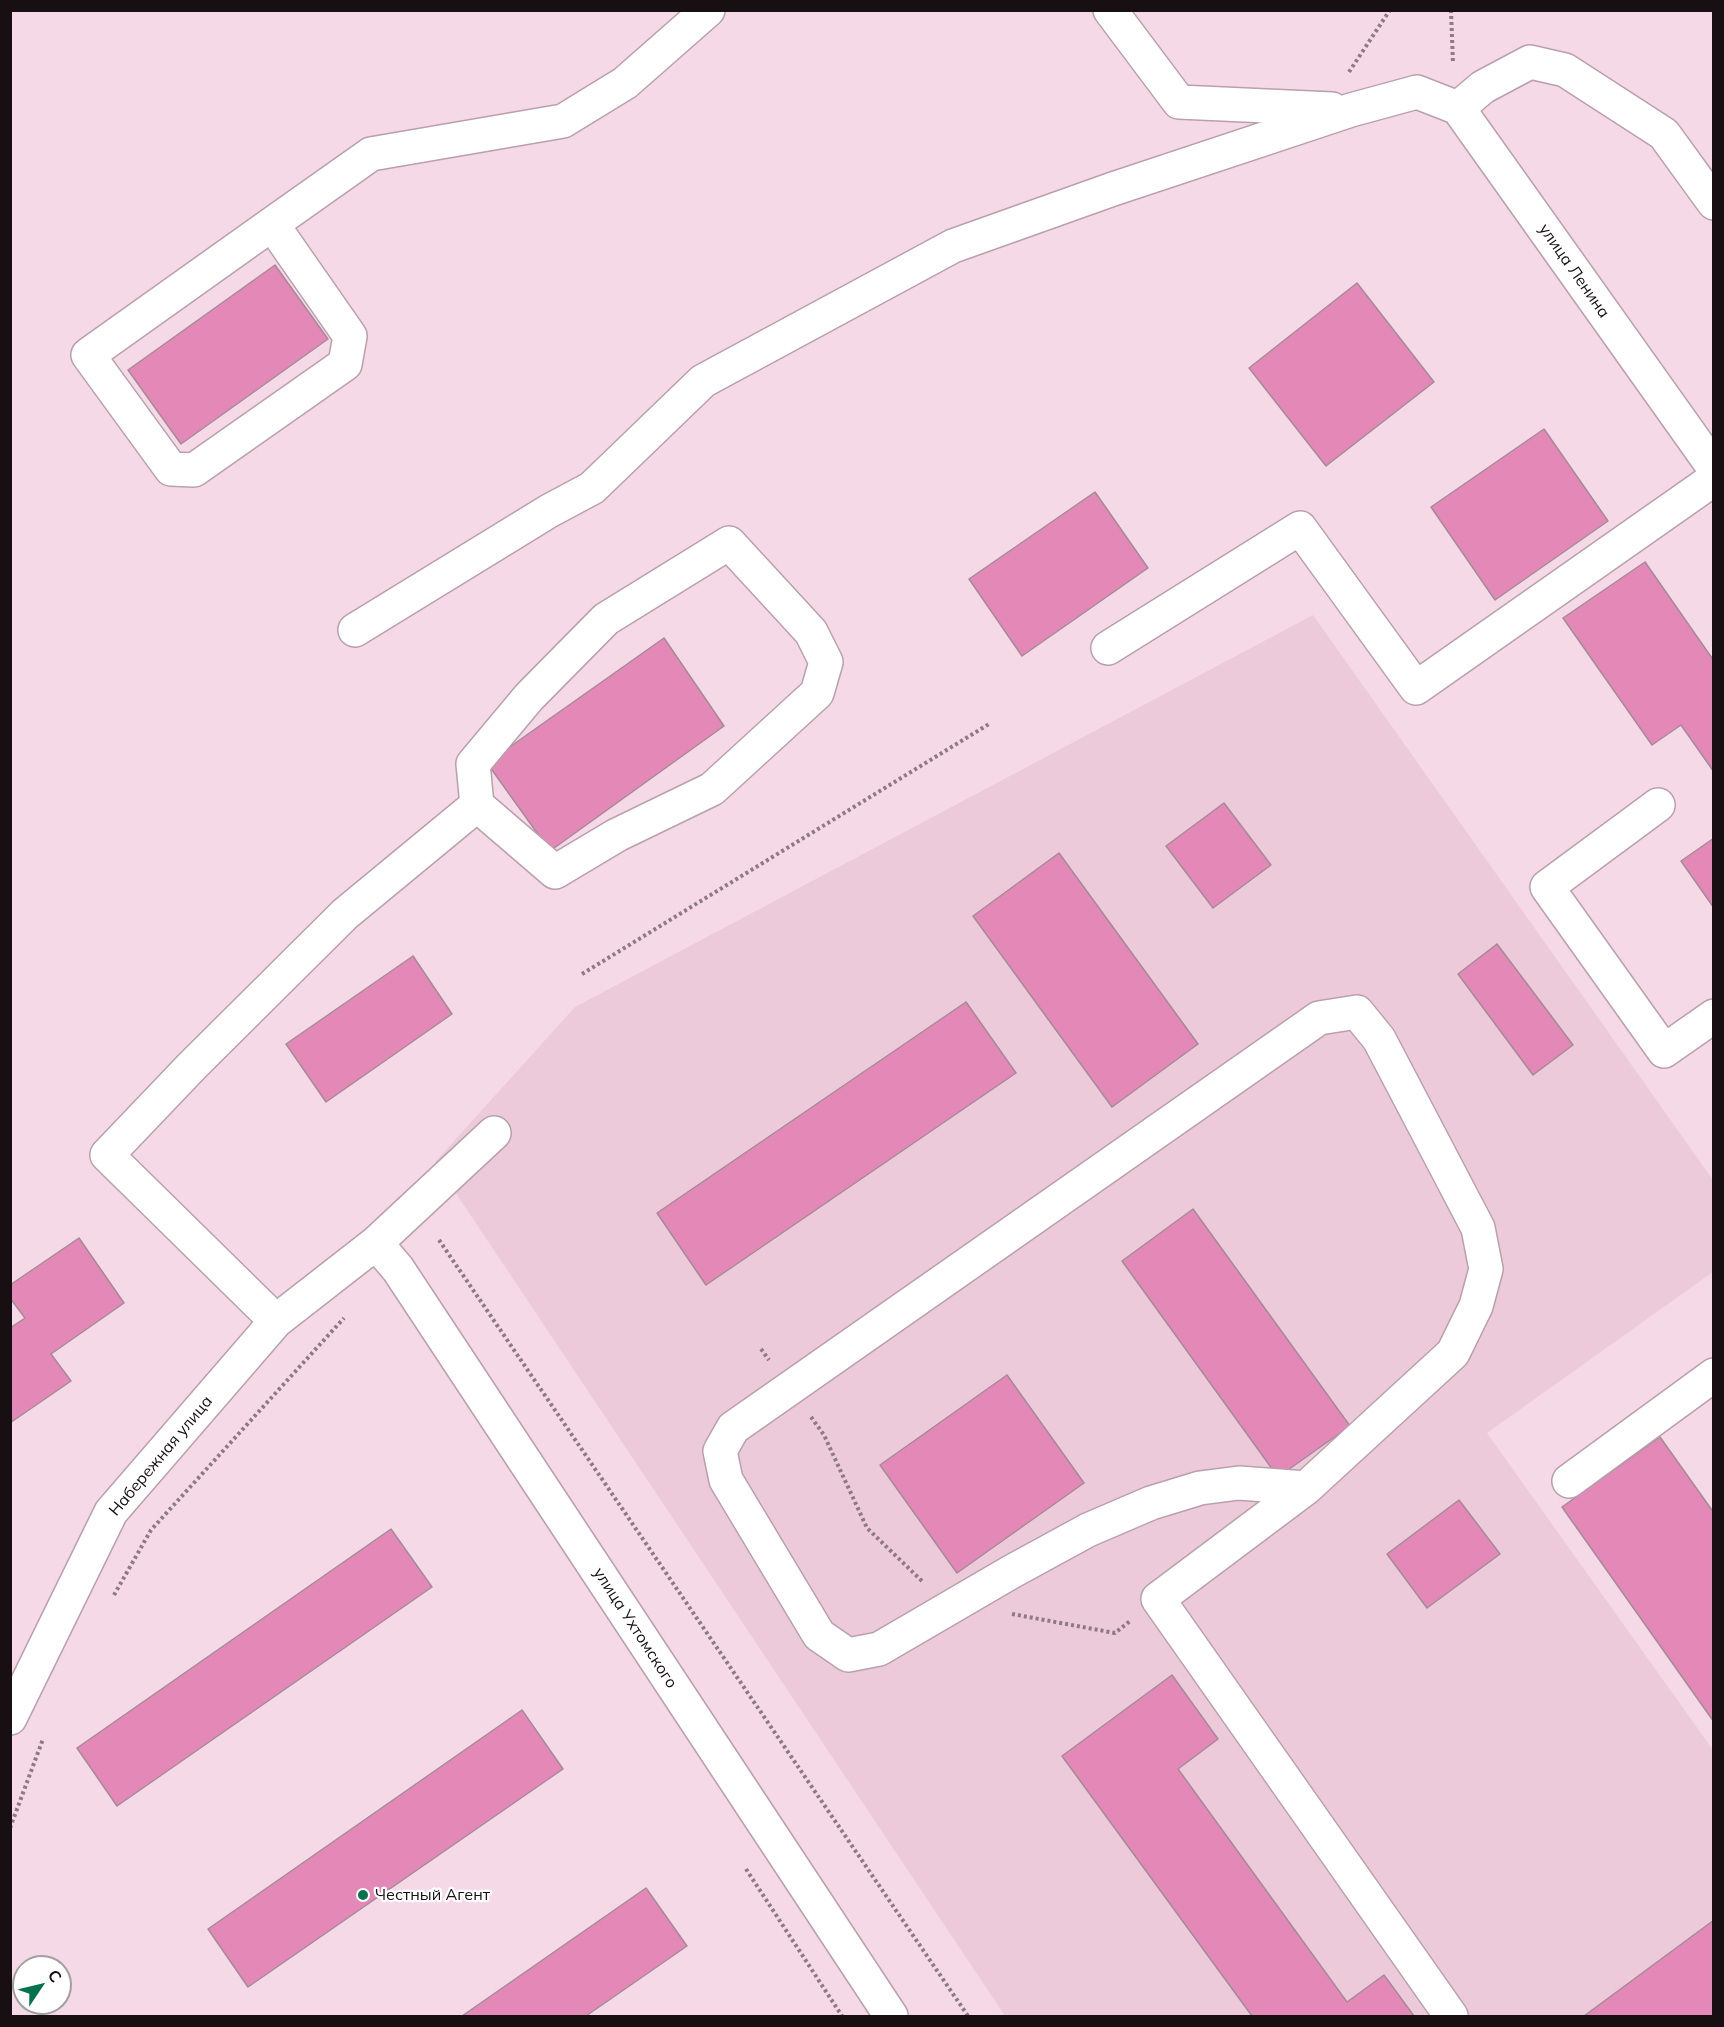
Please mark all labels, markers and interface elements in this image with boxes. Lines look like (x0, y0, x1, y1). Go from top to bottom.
street label: улица Ленина (1535, 220, 1613, 322)
street label: Набережная улица (105, 1392, 217, 1520)
street label: улица Ухтомского (589, 1564, 681, 1692)
place label: Честный Агент (375, 1885, 490, 1905)
marker: Честный Агент (356, 1888, 370, 1902)
north arrow (12, 1955, 72, 2015)
text: С (44, 1966, 66, 1986)

